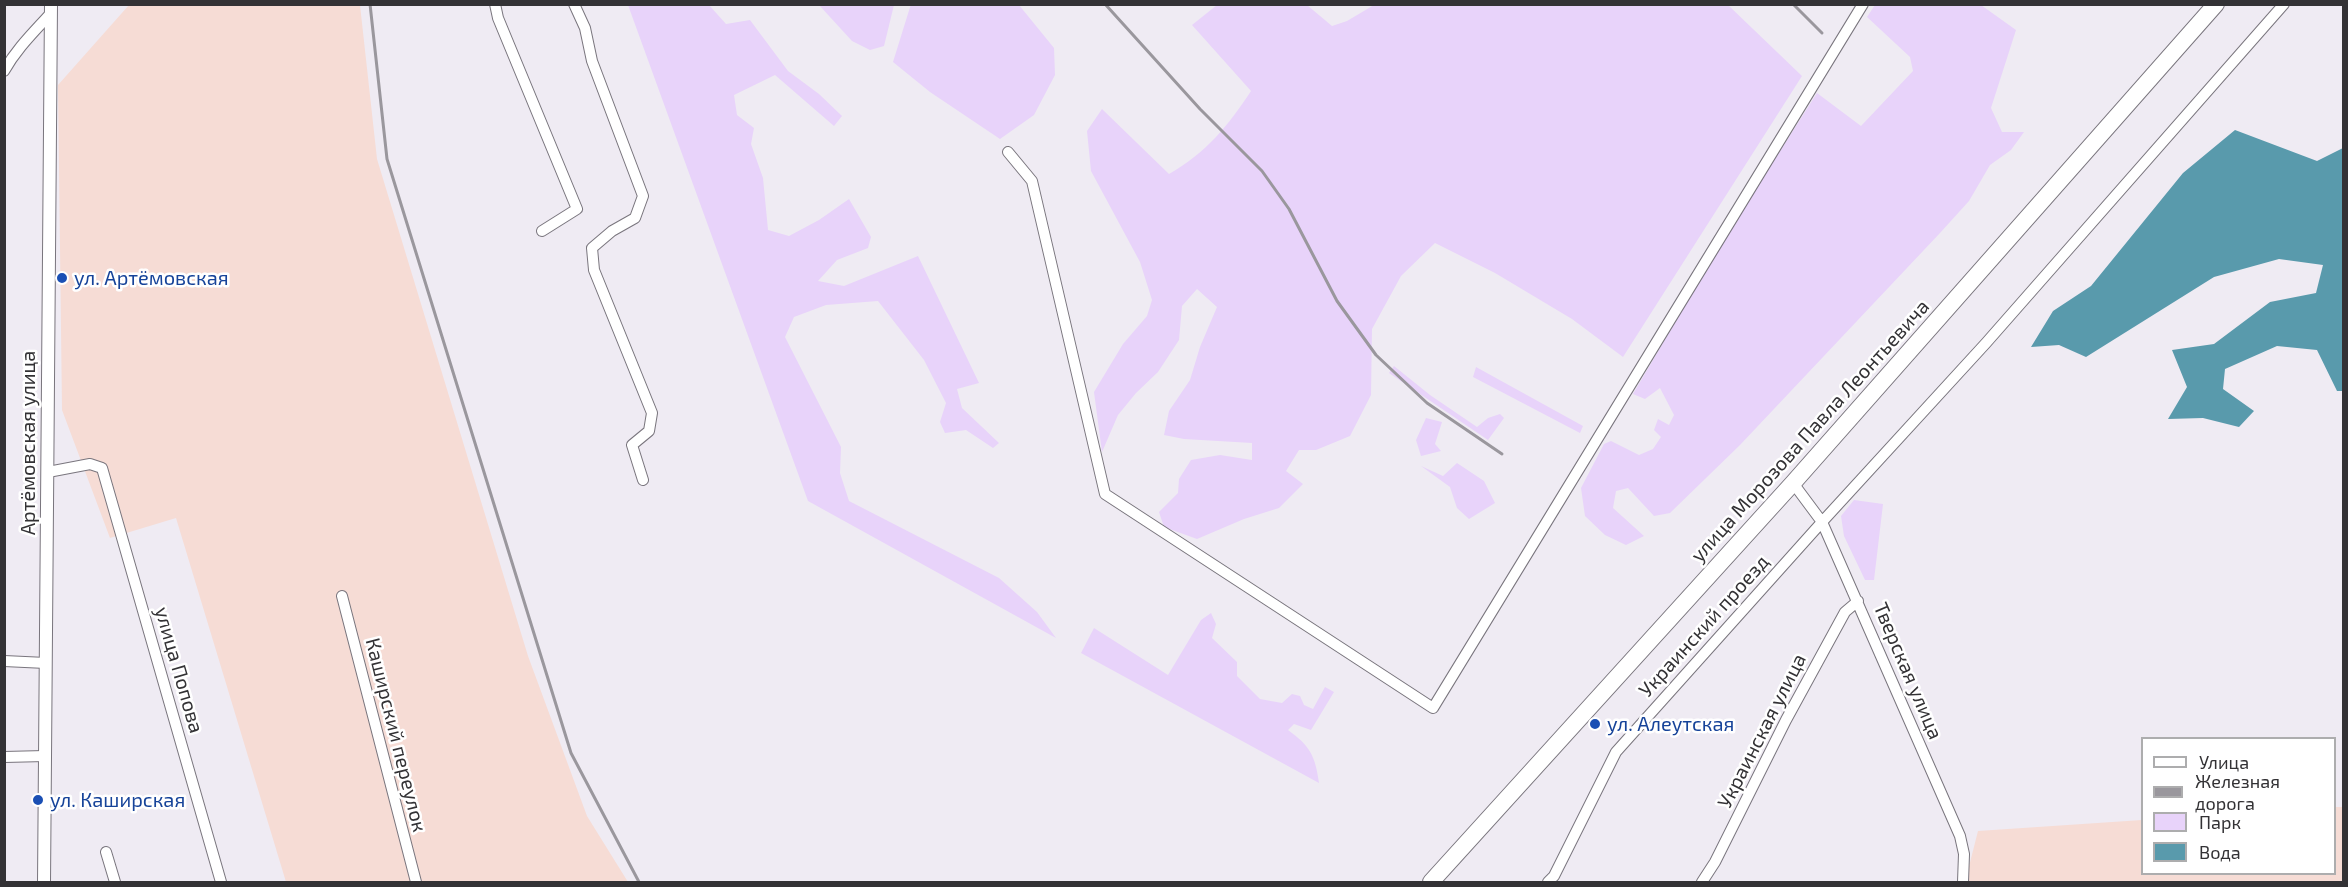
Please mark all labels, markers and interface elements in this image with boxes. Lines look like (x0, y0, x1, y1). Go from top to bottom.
place label: ул. Артёмовская (74, 266, 229, 290)
marker: ул. Артёмовская (55, 271, 69, 285)
street label: улица Морозова Павла Леонтьевича (1686, 295, 1934, 567)
street label: Артёмовская улица (16, 351, 40, 535)
street label: Украинский проезд (1634, 550, 1774, 702)
street label: Тверская улица (1868, 599, 1948, 743)
street label: улица Попова (150, 604, 208, 736)
street label: Каширский переулок (360, 636, 432, 834)
street label: Украинская улица (1713, 650, 1811, 812)
place label: ул. Алеутская (1607, 712, 1734, 736)
marker: ул. Алеутская (1588, 717, 1602, 731)
legend (2141, 737, 2336, 875)
text: Улица (2199, 751, 2249, 773)
text: Железная дорога (2195, 770, 2280, 814)
place label: ул. Каширская (50, 788, 185, 812)
marker: ул. Каширская (31, 793, 45, 807)
text: Парк (2199, 811, 2241, 833)
text: Вода (2199, 841, 2241, 863)

